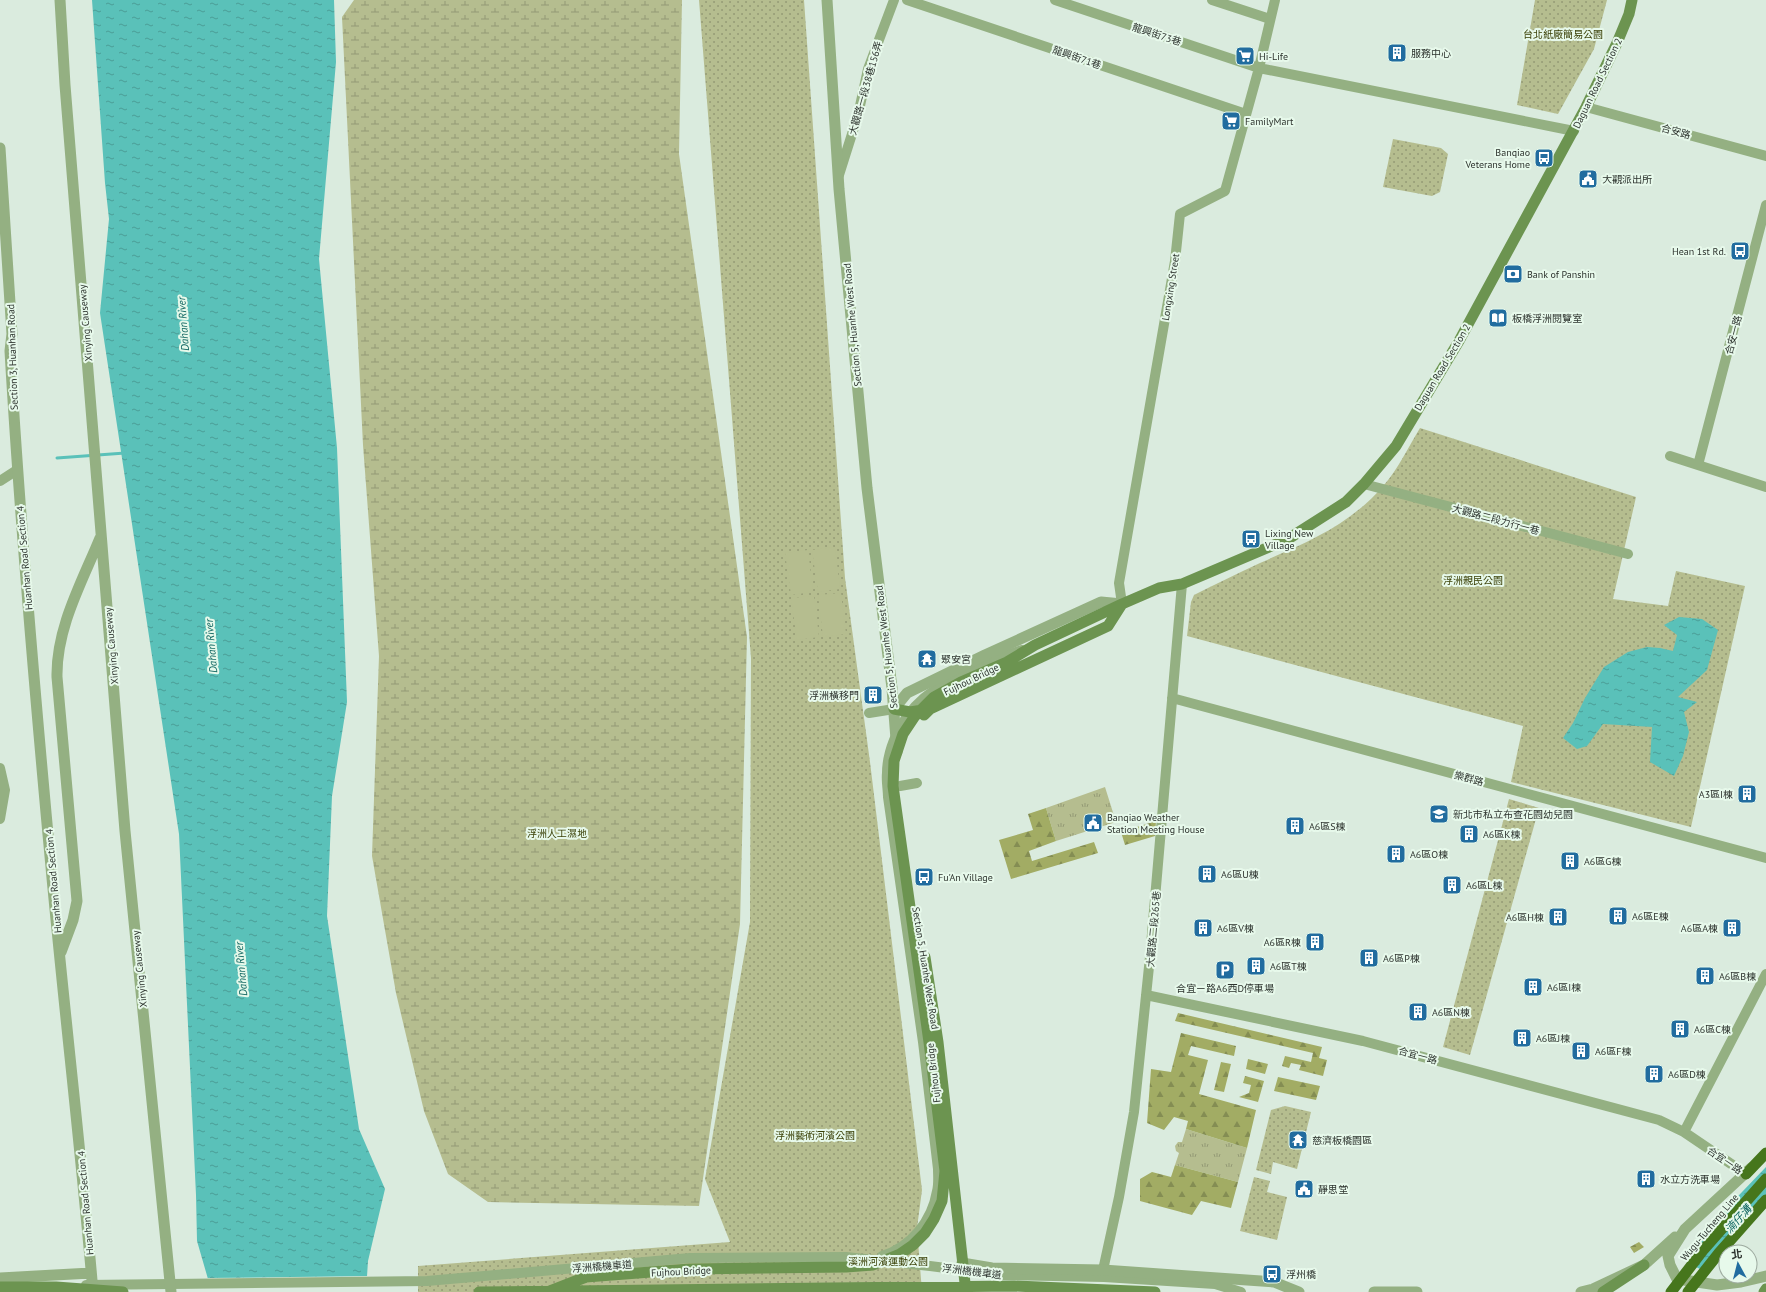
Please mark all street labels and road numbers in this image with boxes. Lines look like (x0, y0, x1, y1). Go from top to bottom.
street label: 龍興街73巷 (1131, 20, 1183, 49)
street label: Daguan Road Section 2 (1570, 36, 1625, 131)
street label: 大觀路一段38巷156弄 (846, 40, 885, 137)
street label: 龍興街71巷 (1051, 43, 1103, 72)
street label: 合安路 (1660, 121, 1692, 142)
street label: Longxing Street (1159, 252, 1182, 322)
street label: Section 5, Huanhe West Road (841, 263, 864, 387)
street label: Xinying Causeway (76, 284, 95, 362)
street label: Section 3, Huanhan Road (4, 304, 21, 410)
street label: 合安一路 (1722, 314, 1745, 356)
street label: Daguan Road Section 2 (1411, 321, 1473, 413)
street label: 大觀路二段力行一巷 (1451, 502, 1541, 537)
street label: Huanhan Road Section 4 (13, 505, 36, 611)
street label: Section 5, Huanhe West Road (872, 585, 900, 709)
street label: Xinying Causeway (102, 607, 121, 685)
street label: Fujhou Bridge (941, 660, 1001, 698)
street label: 樂群路 (1453, 768, 1485, 789)
street label: Huanhan Road Section 4 (42, 828, 65, 934)
street label: 大觀路二段265巷 (1144, 890, 1163, 968)
street label: Section 5, Huanhe West Road (909, 906, 942, 1030)
street label: Xinying Causeway (129, 930, 150, 1008)
street label: Fujhou Bridge (923, 1042, 944, 1103)
street label: 合宜一路 (1397, 1044, 1439, 1067)
street label: 合宜一路 (1705, 1144, 1745, 1177)
street label: Huanhan Road Section 4 (74, 1150, 97, 1256)
street label: Wugu-Tucheng Line (1678, 1191, 1741, 1264)
street label: 浮洲橋機車道 (572, 1258, 632, 1275)
street label: 浮洲橋機車道 (941, 1261, 1003, 1282)
street label: Fujhou Bridge (651, 1263, 711, 1280)

